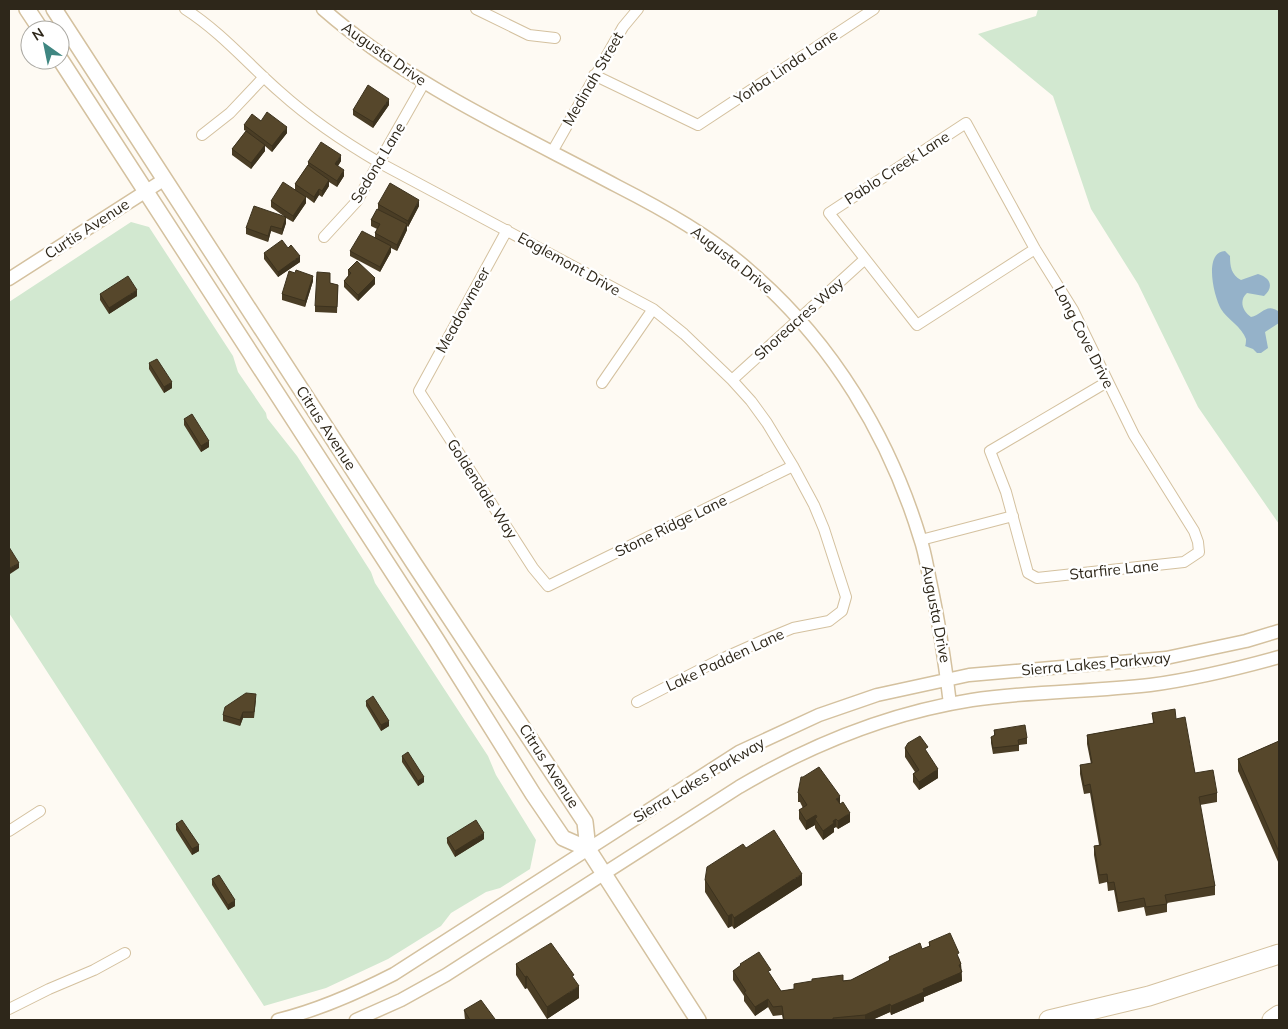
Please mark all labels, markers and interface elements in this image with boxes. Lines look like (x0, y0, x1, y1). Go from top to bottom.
street label: Augusta Drive (338, 17, 430, 90)
north arrow (20, 20, 70, 70)
text: N (29, 24, 47, 45)
street label: Yorba Linda Lane (730, 25, 841, 109)
street label: Medinah Street (558, 28, 627, 129)
street label: Sedona Lane (346, 119, 409, 207)
street label: Pablo Creek Lane (841, 127, 953, 209)
street label: Curtis Avenue (41, 194, 133, 263)
street label: Augusta Drive (687, 222, 777, 298)
street label: Eaglemont Drive (515, 228, 624, 300)
street label: Meadowmeer (431, 263, 494, 356)
street label: Shoreacres Way (750, 273, 847, 364)
street label: Long Cove Drive (1050, 282, 1119, 391)
street label: Citrus Avenue (292, 382, 361, 473)
street label: Goldendale Way (443, 435, 522, 542)
street label: Stone Ridge Lane (612, 490, 730, 561)
street label: Starfire Lane (1068, 555, 1159, 584)
street label: Augusta Drive (918, 563, 955, 664)
street label: Lake Padden Lane (663, 624, 787, 695)
street label: Sierra Lakes Parkway (1020, 647, 1172, 680)
street label: Citrus Avenue (515, 720, 584, 811)
street label: Sierra Lakes Parkway (630, 733, 768, 826)

